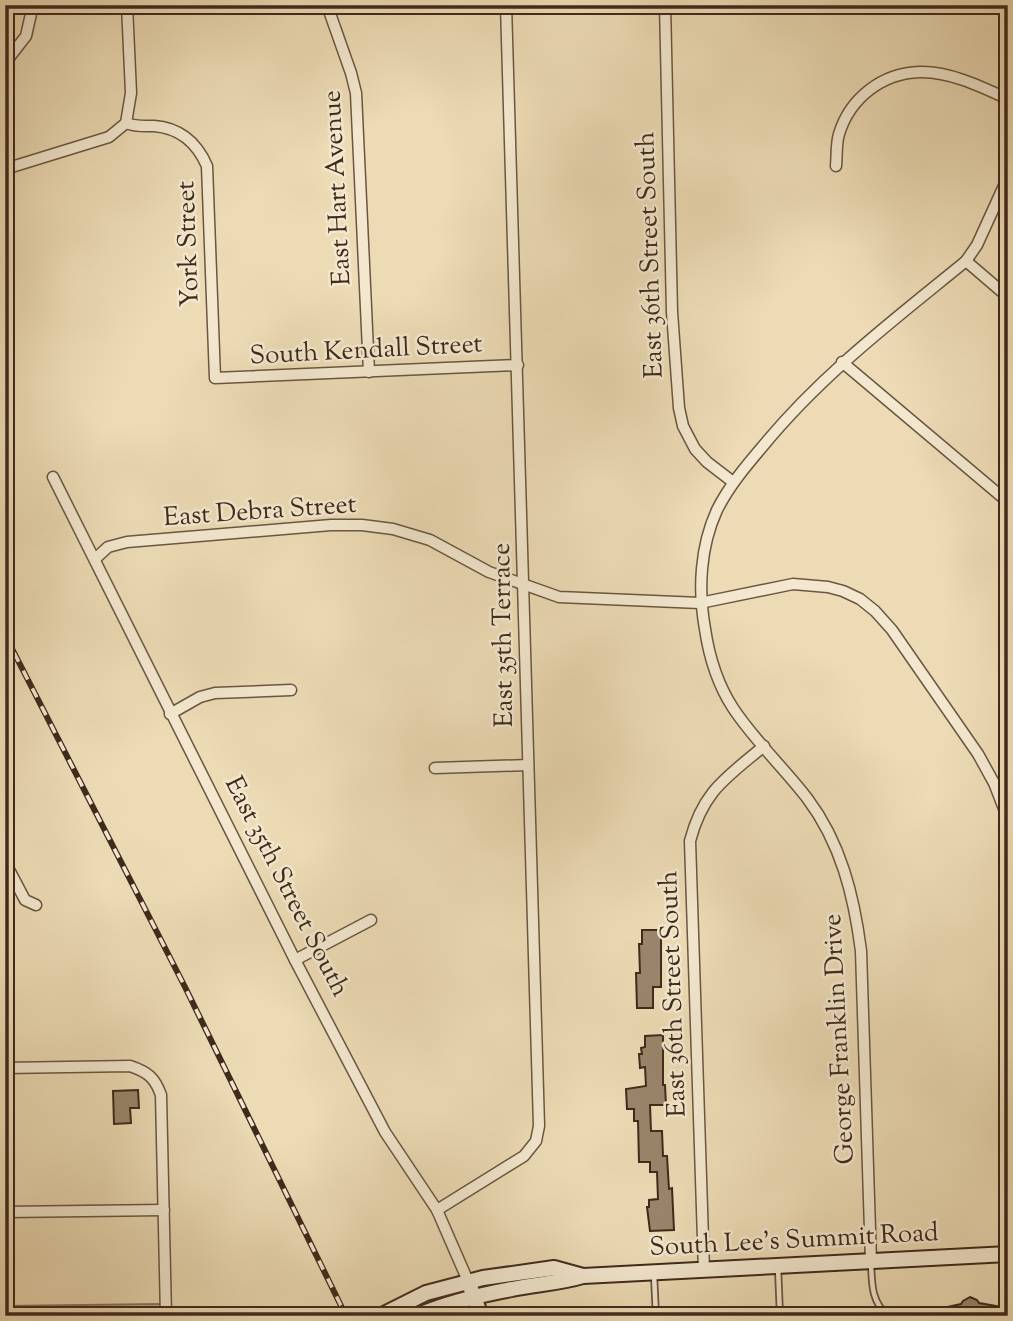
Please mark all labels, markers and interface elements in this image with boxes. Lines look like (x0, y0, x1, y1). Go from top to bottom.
street label: East Hart Avenue (314, 89, 362, 287)
street label: East 36th Street South (628, 131, 674, 379)
street label: York Street (168, 180, 210, 308)
street label: South Kendall Street (249, 326, 483, 376)
street label: East Debra Street (162, 487, 358, 537)
street label: East 35th Terrace (484, 542, 524, 728)
street label: East 35th Street South (214, 770, 358, 1004)
street label: East 36th Street South (651, 870, 697, 1118)
street label: George Franklin Drive (815, 913, 865, 1165)
street label: South Lee's Summit Road (649, 1215, 940, 1267)

